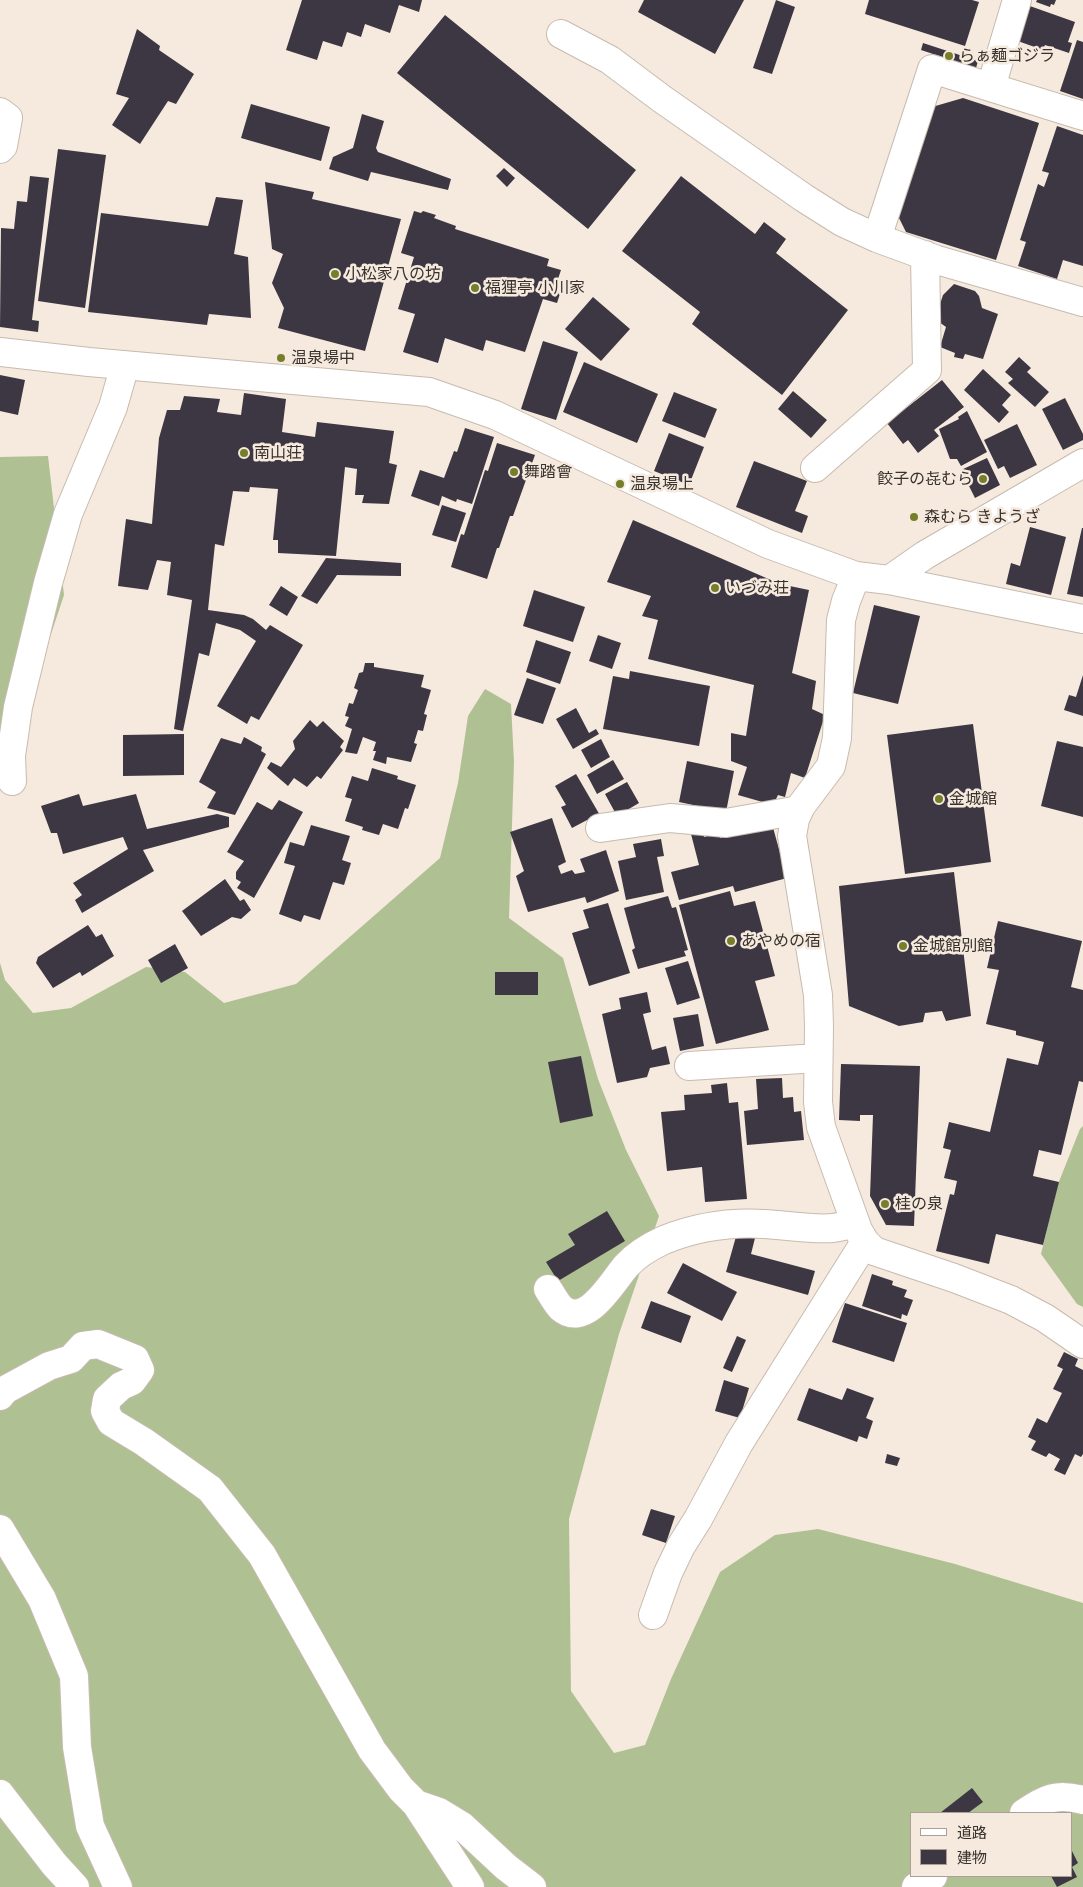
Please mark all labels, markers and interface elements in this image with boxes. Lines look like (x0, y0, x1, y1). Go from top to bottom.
place label: らぁ麺ゴジラ (959, 46, 1055, 66)
marker: らぁ麺ゴジラ (943, 50, 955, 62)
place label: 小松家八の坊 (345, 264, 441, 284)
marker: 小松家八の坊 (329, 268, 341, 280)
place label: 福狸亭 小川家 (485, 278, 585, 298)
marker: 福狸亭 小川家 (469, 282, 481, 294)
place label: 温泉場中 (291, 348, 355, 368)
marker: 温泉場中 (275, 352, 287, 364)
place label: 南山荘 (254, 443, 302, 463)
marker: 南山荘 (238, 447, 250, 459)
place label: 舞踏會 (524, 462, 572, 482)
marker: 舞踏會 (508, 466, 520, 478)
place label: 餃子の㐂むら (877, 469, 973, 489)
marker: 餃子の㐂むら (977, 473, 989, 485)
place label: 温泉場上 (630, 474, 694, 494)
marker: 温泉場上 (614, 478, 626, 490)
place label: 森むら きようざ (924, 507, 1040, 527)
marker: 森むら きようざ (908, 511, 920, 523)
place label: いづみ荘 (725, 578, 789, 598)
marker: いづみ荘 (709, 582, 721, 594)
place label: 金城館 (949, 789, 997, 809)
marker: 金城館 (933, 793, 945, 805)
place label: あやめの宿 (741, 931, 821, 951)
marker: あやめの宿 (725, 935, 737, 947)
place label: 金城館別館 (913, 936, 993, 956)
marker: 金城館別館 (897, 940, 909, 952)
place label: 桂の泉 (895, 1194, 943, 1214)
marker: 桂の泉 (879, 1198, 891, 1210)
legend (910, 1812, 1073, 1877)
text: 道路 (957, 1822, 987, 1842)
text: 建物 (957, 1847, 987, 1867)

